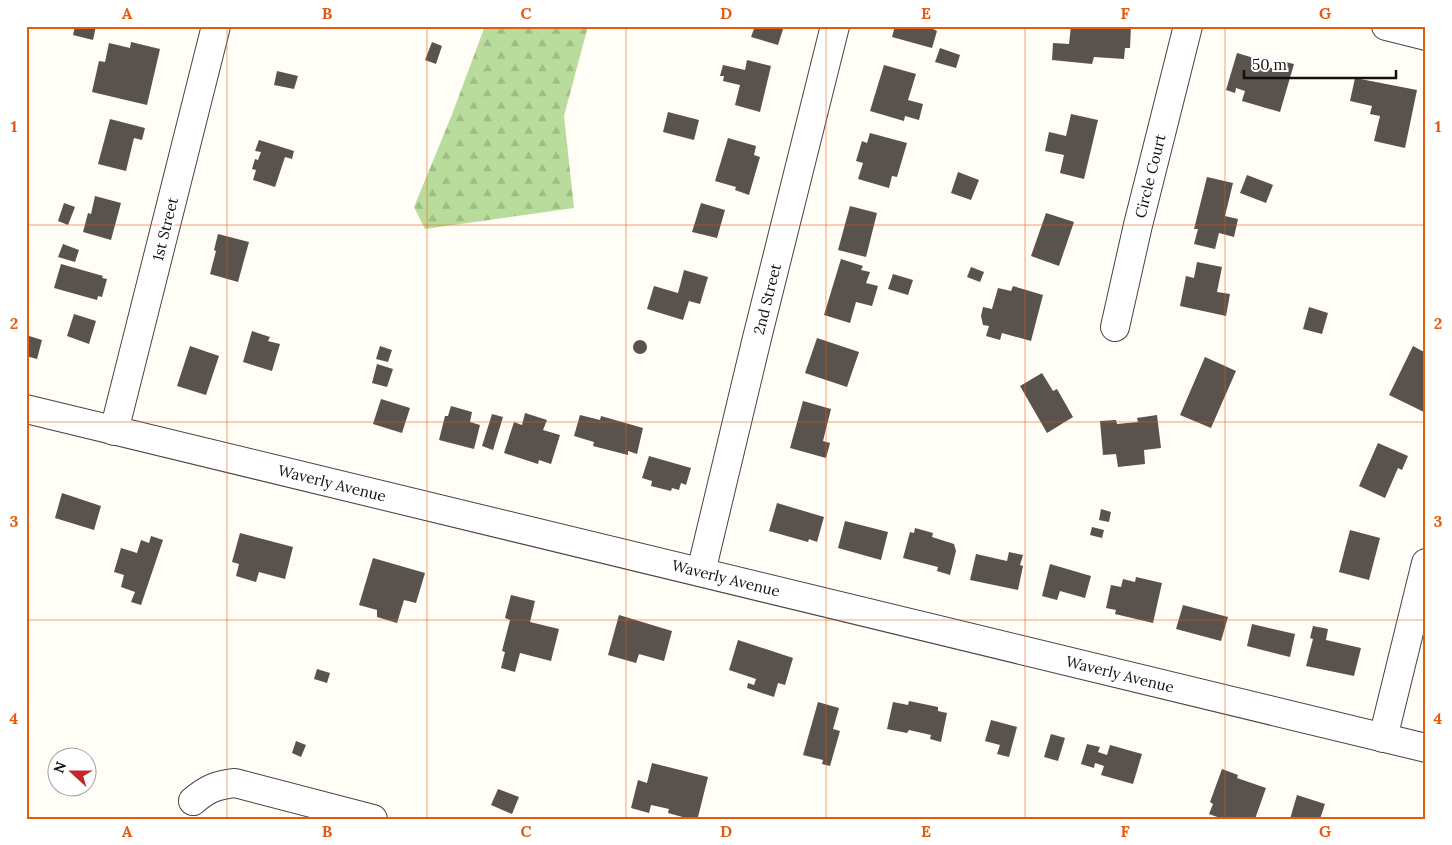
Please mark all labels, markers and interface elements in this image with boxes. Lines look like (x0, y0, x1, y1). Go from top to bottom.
text: A (122, 3, 133, 23)
text: B (322, 3, 333, 23)
text: C (520, 3, 532, 23)
text: D (720, 3, 732, 23)
text: E (921, 3, 931, 23)
text: F (1120, 3, 1130, 23)
text: G (1319, 3, 1331, 23)
scale bar (1244, 48, 1397, 80)
text: 50 m (1252, 55, 1287, 74)
text: 1 (11, 116, 17, 136)
text: 1 (1435, 116, 1441, 136)
street label: Circle Court (1130, 132, 1170, 220)
street label: 1st Street (148, 195, 182, 263)
street label: 2nd Street (749, 261, 785, 337)
text: 2 (10, 313, 18, 333)
text: 2 (1434, 313, 1442, 333)
street label: Waverly Avenue (276, 460, 388, 506)
text: 3 (10, 511, 19, 531)
text: 3 (1434, 511, 1443, 531)
street label: Waverly Avenue (670, 555, 782, 601)
street label: Waverly Avenue (1064, 651, 1176, 697)
text: 4 (10, 708, 19, 728)
text: 4 (1434, 708, 1443, 728)
north arrow (48, 748, 98, 798)
text: N (50, 759, 70, 776)
text: A (122, 821, 133, 841)
text: B (322, 821, 333, 841)
text: C (520, 821, 532, 841)
text: D (720, 821, 732, 841)
text: E (921, 821, 931, 841)
text: F (1120, 821, 1130, 841)
text: G (1319, 821, 1331, 841)

